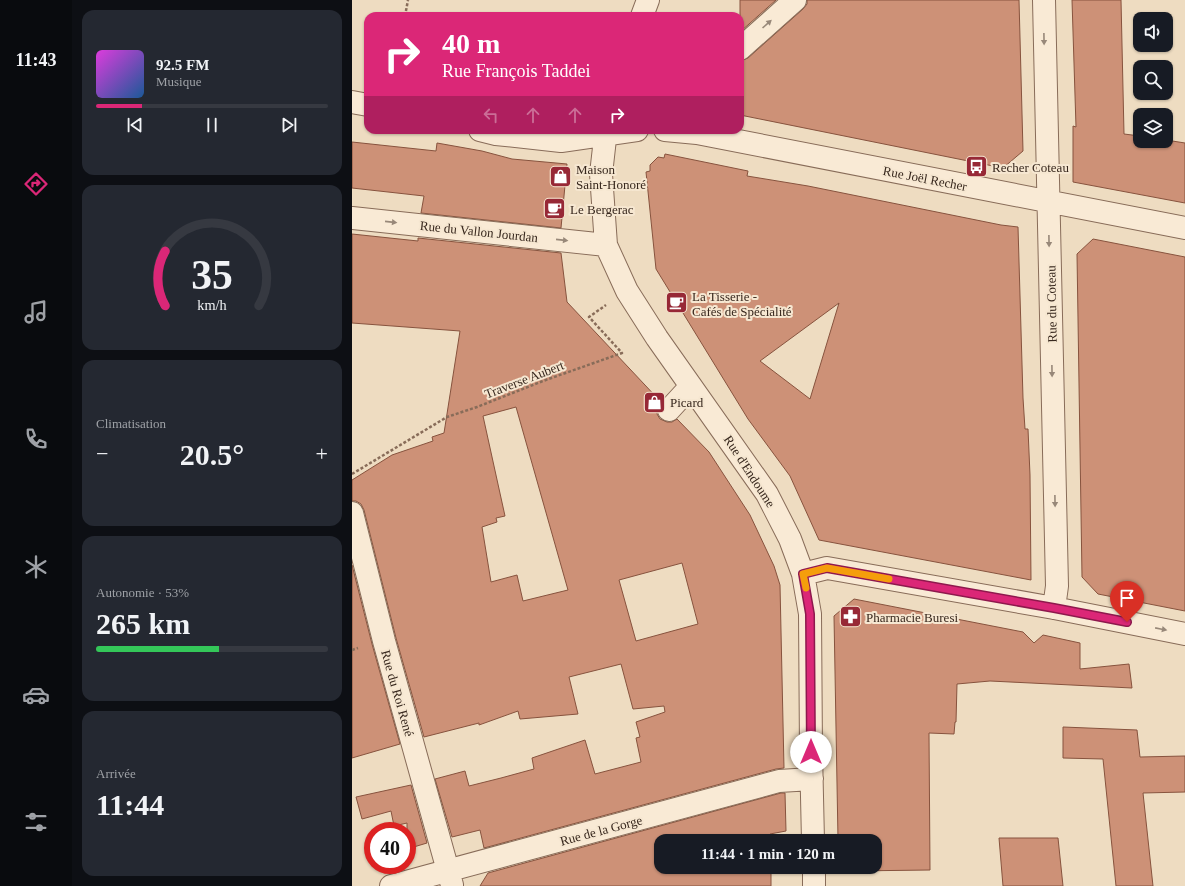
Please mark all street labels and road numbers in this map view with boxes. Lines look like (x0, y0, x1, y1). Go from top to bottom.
street label: Rue Joël Recher (882, 163, 969, 194)
street label: Rue du Vallon Jourdan (419, 218, 539, 245)
street label: Rue du Coteau (1043, 265, 1060, 343)
street label: Traverse Aubert (482, 357, 566, 401)
street label: Rue d'Endoume (721, 432, 779, 510)
street label: Rue du Roi René (378, 648, 417, 738)
street label: Rue de la Gorge (558, 812, 644, 849)

